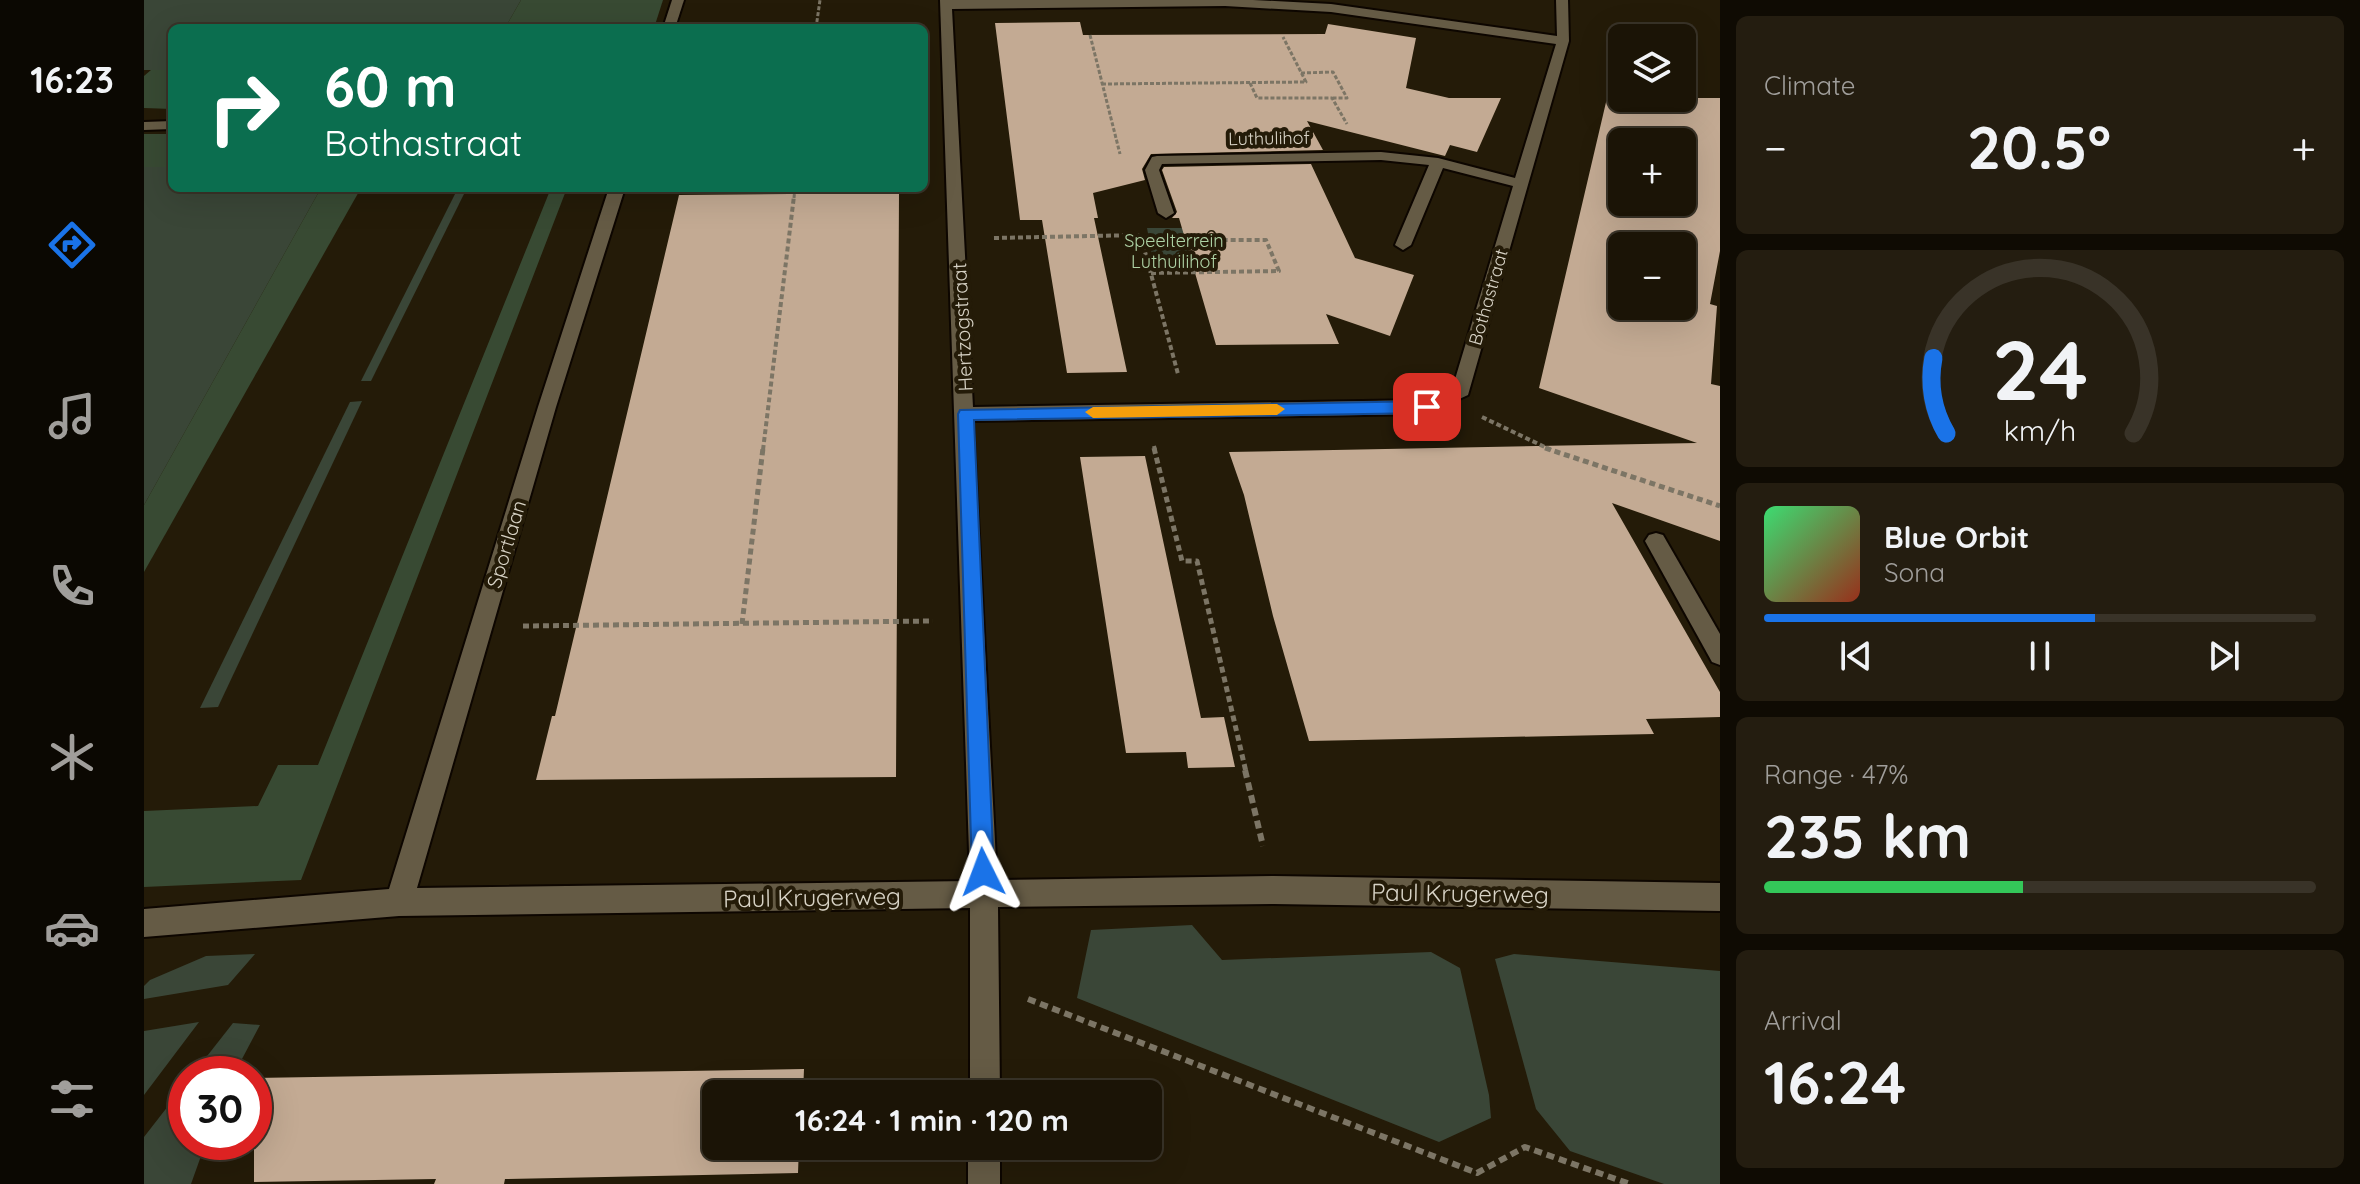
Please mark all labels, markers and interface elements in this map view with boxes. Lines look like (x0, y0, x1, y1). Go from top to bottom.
map controls (1608, 24, 1696, 320)
button: layers (1608, 24, 1696, 112)
text: 60 m (324, 51, 457, 121)
icon: right (192, 56, 296, 160)
text: 16:23 (30, 57, 114, 102)
text: Climate (1764, 69, 1855, 102)
text: 20.5° (1967, 109, 2111, 184)
text: Bothastraat (324, 120, 522, 165)
text: − (1764, 120, 1787, 175)
text: + (2291, 120, 2316, 175)
street label: Luthulihof (1228, 126, 1311, 150)
button: + (1608, 128, 1696, 216)
icon: directions (44, 217, 100, 273)
park label: Speelterrein Luthuilihof (1124, 229, 1224, 273)
button: − (1608, 232, 1696, 320)
street label: Bothastraat (1463, 246, 1513, 348)
street label: Hertzogstraat (946, 262, 978, 392)
text: 24 (1992, 317, 2088, 421)
pin (1393, 373, 1461, 441)
icon: arrive (1405, 385, 1449, 429)
icon: music (44, 388, 100, 444)
text: km/h (2004, 413, 2076, 449)
street label: Sportlaan (481, 497, 531, 591)
text: Blue Orbit (1884, 518, 2029, 556)
text: Sona (1884, 556, 1945, 589)
icon: phone (44, 558, 100, 614)
icon: previous (1834, 634, 1878, 678)
icon: pause (2018, 634, 2062, 678)
icon: next (2202, 634, 2246, 678)
icon: climate (44, 729, 100, 785)
text: Range · 47% (1764, 758, 1908, 791)
text: 235 km (1764, 798, 1971, 873)
position arrow (941, 830, 1025, 914)
street label: Paul Krugerweg (1371, 876, 1549, 910)
street label: Paul Krugerweg (723, 880, 901, 914)
icon: car (44, 900, 100, 956)
text: Arrival (1764, 1004, 1842, 1037)
text: 16:24 (1764, 1044, 1906, 1119)
speed limit sign: 30 (168, 1056, 272, 1160)
icon: filters (44, 1071, 100, 1127)
text: 16:24 · 1 min · 120 m (795, 1101, 1069, 1139)

